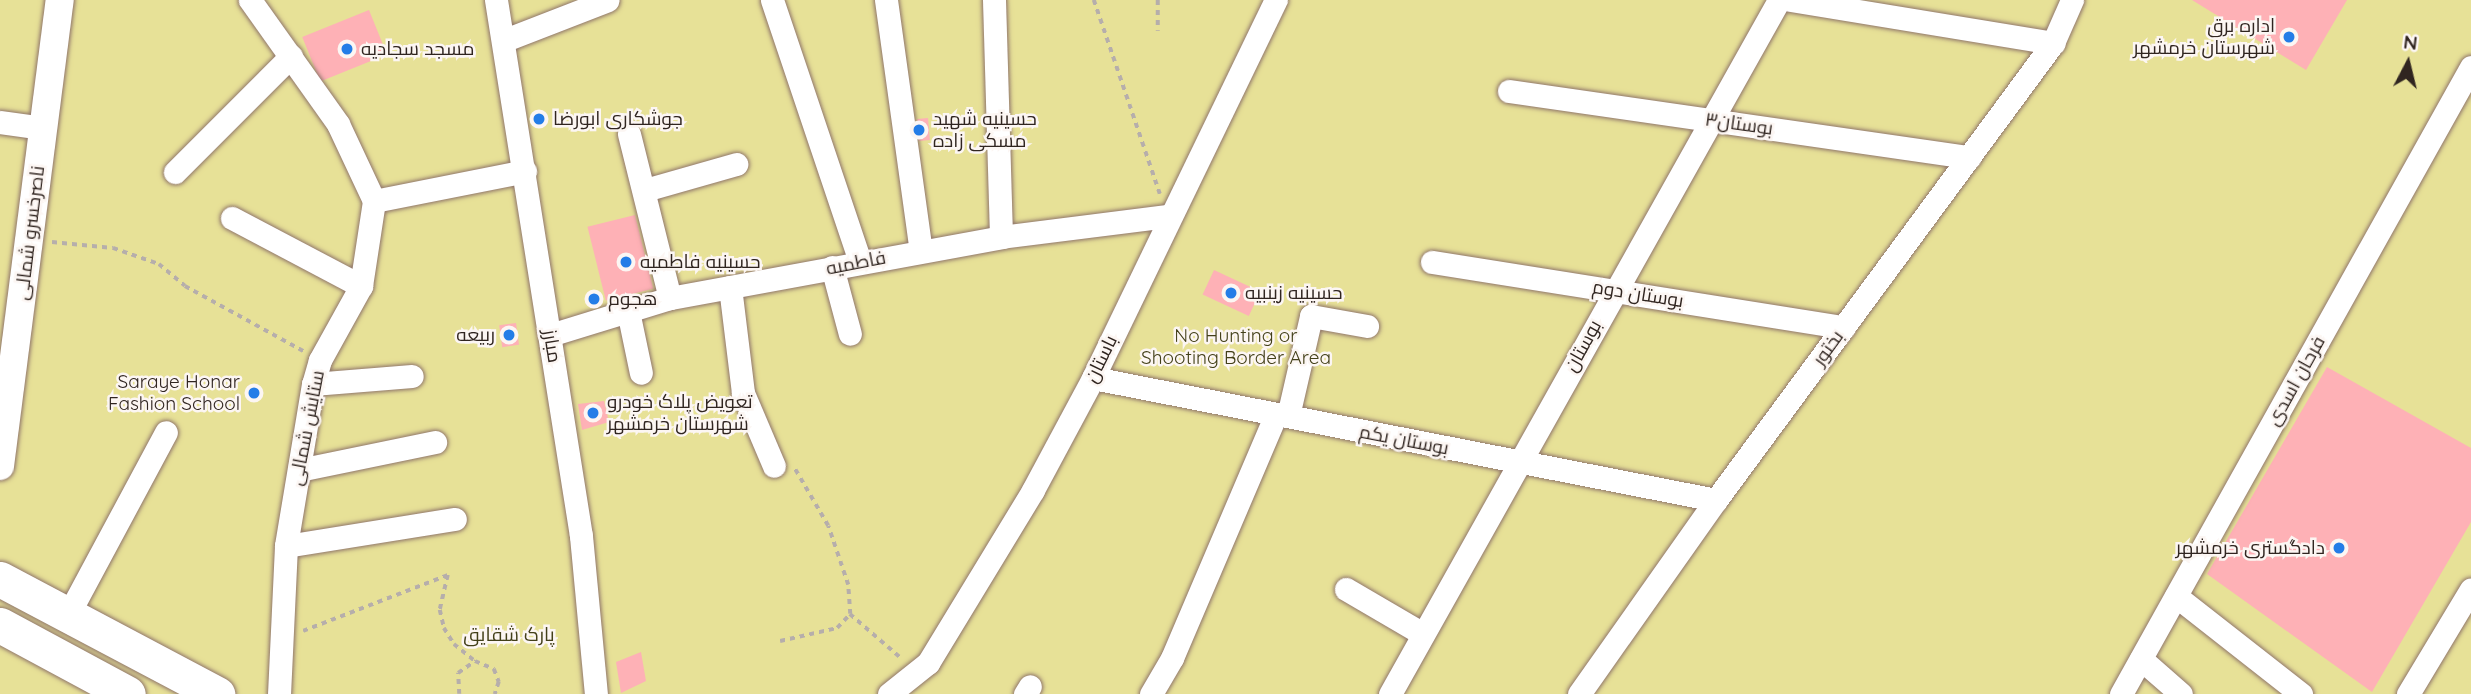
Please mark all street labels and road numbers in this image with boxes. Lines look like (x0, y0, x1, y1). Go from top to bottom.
street label: بوستان۳ (1704, 108, 1774, 140)
street label: ناصرخسرو شمالی (10, 164, 50, 302)
street label: فاطمیه (824, 246, 888, 280)
street label: بوستان دوم (1591, 276, 1685, 312)
street label: بوستان (1560, 316, 1606, 376)
street label: بختور (1808, 326, 1848, 370)
street label: مبارز (538, 328, 566, 364)
street label: باستان (1080, 331, 1122, 387)
street label: فرحان اسدی (2262, 332, 2330, 430)
street label: ستایش شمالی (285, 368, 329, 488)
street label: بوستان یکم (1357, 420, 1451, 460)

